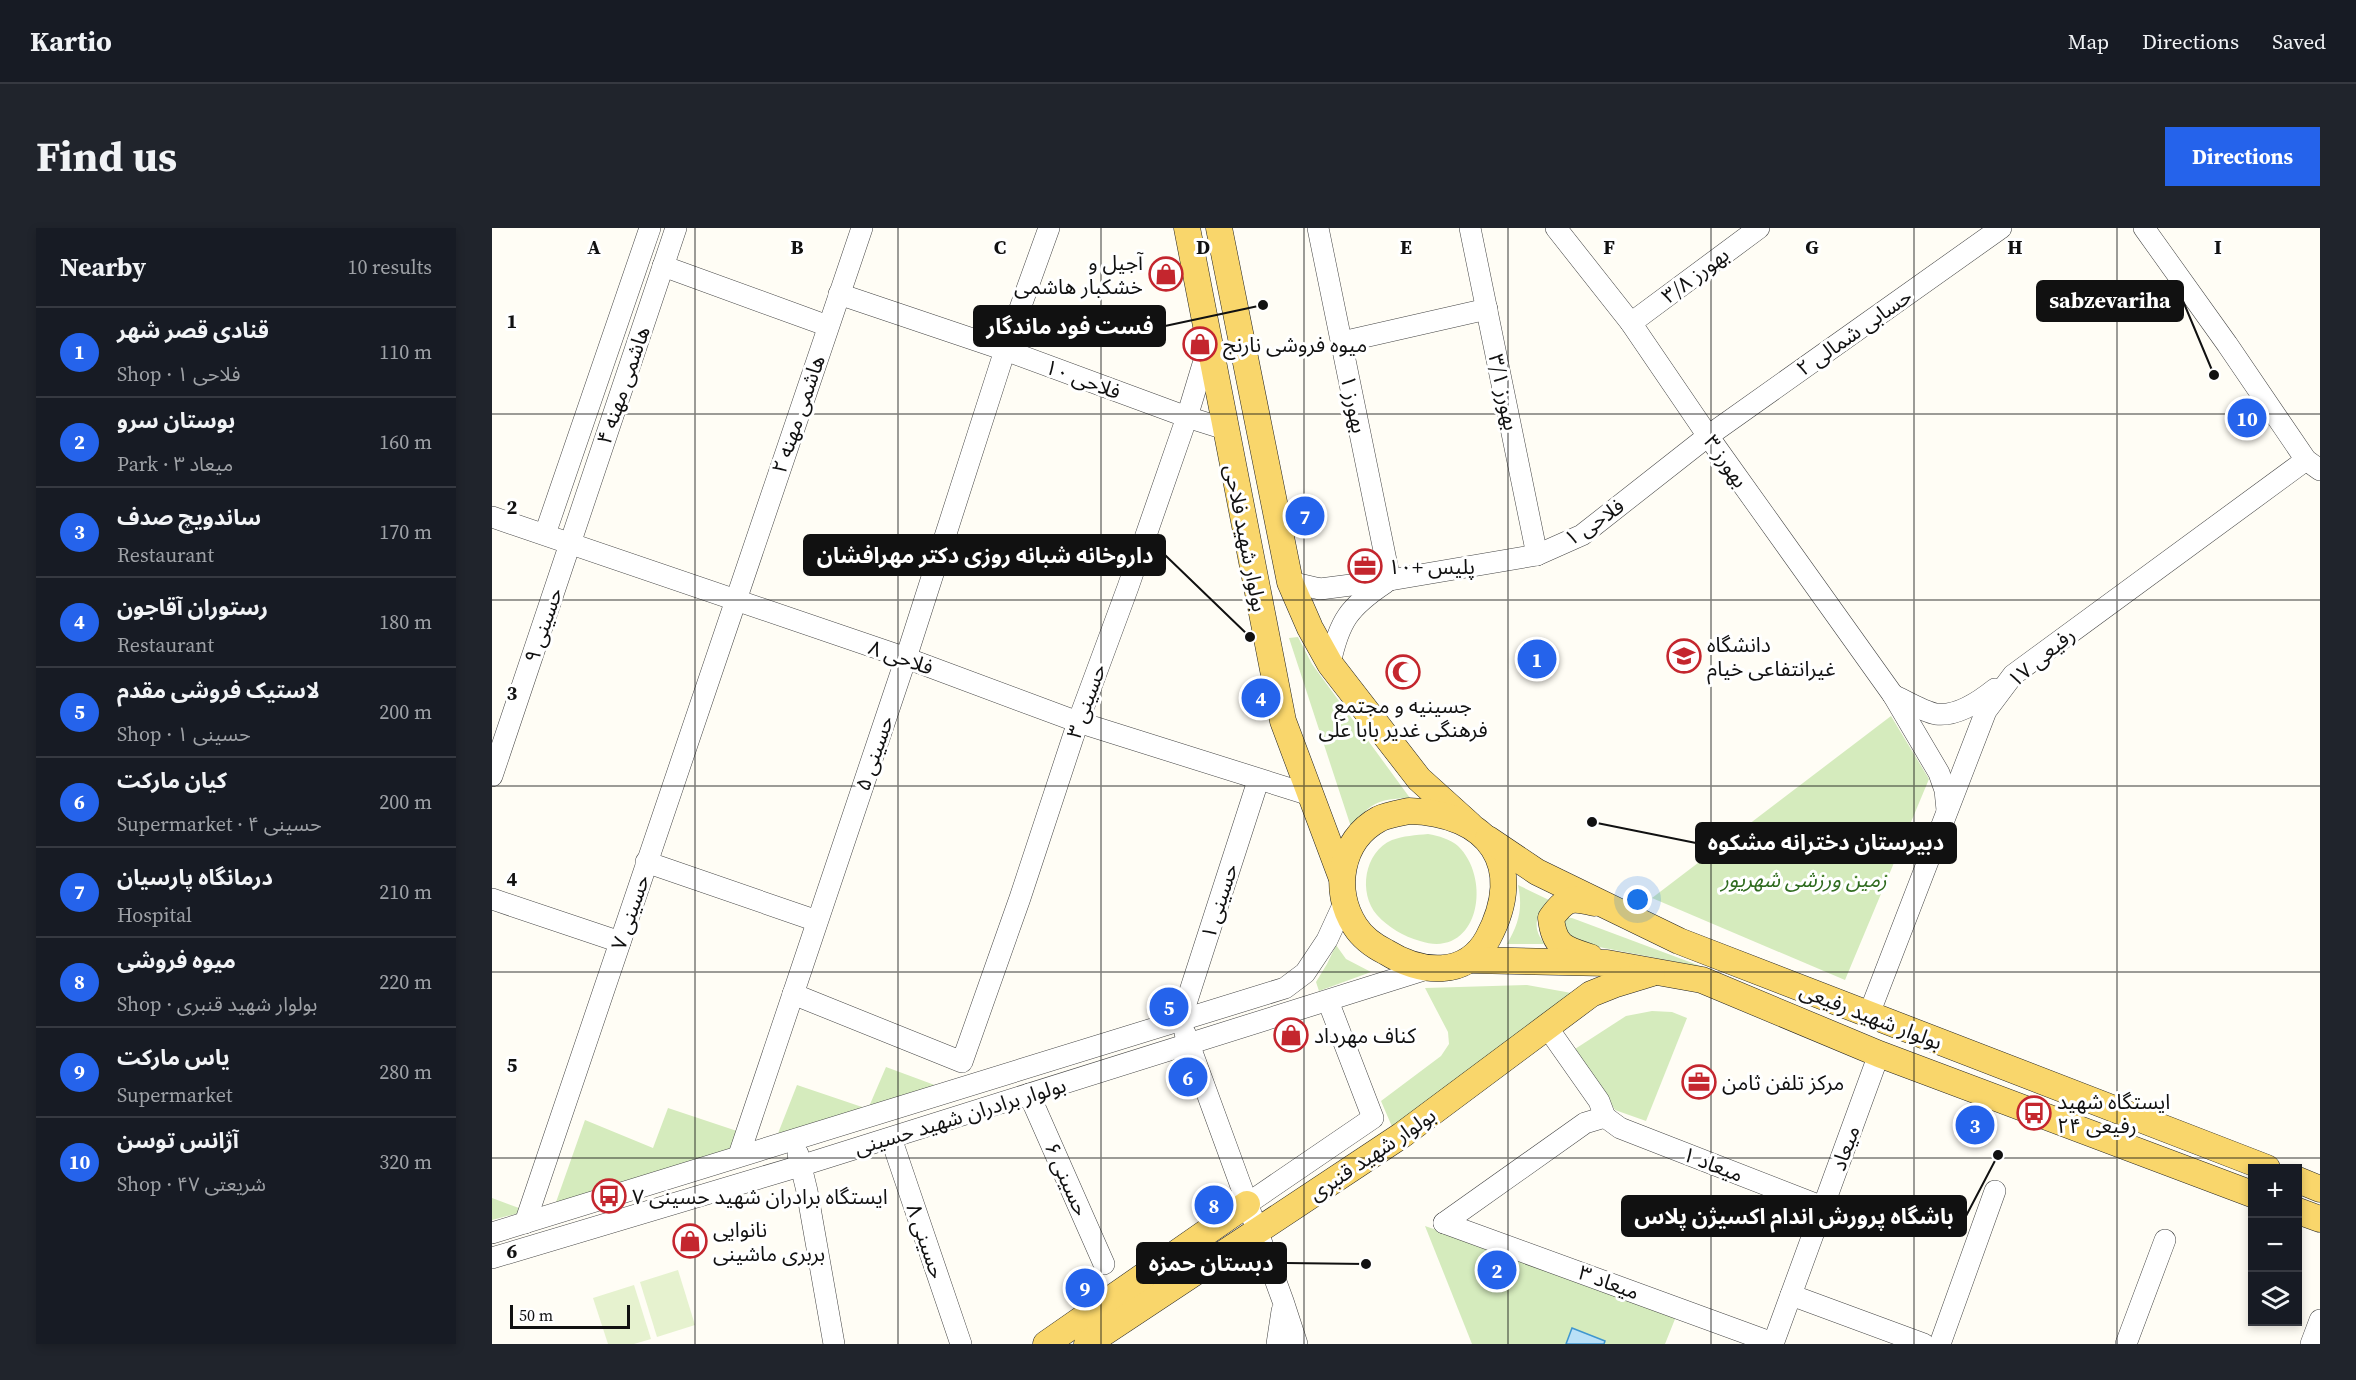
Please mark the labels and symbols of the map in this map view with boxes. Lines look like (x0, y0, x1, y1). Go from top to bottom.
text: A (587, 233, 601, 261)
text: B (790, 233, 804, 261)
text: C (994, 233, 1006, 261)
text: D (1196, 233, 1210, 261)
text: E (1400, 233, 1412, 261)
text: F (1603, 233, 1615, 261)
text: G (1805, 233, 1819, 261)
text: H (2007, 233, 2023, 261)
text: I (2214, 233, 2222, 261)
street label: بهورز ۳/۸ (1655, 240, 1735, 310)
place label: آجیل و خشکبار هاشمی (1014, 248, 1144, 301)
shop icon: آجیل و خشکبار هاشمی (1148, 256, 1184, 292)
street label: حسابی شمالی ۲ (1790, 281, 1918, 383)
callout: sabzevariha (2037, 281, 2183, 321)
text: sabzevariha (2049, 285, 2171, 315)
callout: فست فود ماندگار (974, 306, 1165, 346)
text: 1 (507, 307, 517, 335)
text: فست فود ماندگار (985, 311, 1154, 341)
street label: هاشمی مهنه ۴ (589, 322, 657, 448)
shop icon: میوه فروشی نارنج (1182, 326, 1218, 362)
place label: میوه فروشی نارنج (1223, 330, 1367, 360)
street label: هاشمی مهنه ۲ (764, 351, 832, 477)
street label: بهورز ۳/۱ (1482, 351, 1526, 433)
street label: فلاحی ۱۰ (1041, 352, 1125, 406)
street label: بهورز ۱ (1334, 372, 1374, 436)
pin: 10 (2228, 396, 2266, 441)
street label: بهورز ۳ (1697, 429, 1755, 493)
street label: بولوار شهید فلاحی (1218, 462, 1274, 614)
street label: فلاحی ۱ (1558, 491, 1630, 553)
text: 2 (507, 493, 518, 521)
pin: 7 (1286, 494, 1324, 538)
callout: داروخانه شبانه روزی دکتر مهرافشان (804, 535, 1165, 575)
text: داروخانه شبانه روزی دکتر مهرافشان (817, 540, 1153, 570)
office icon: پلیس +۱۰ (1347, 548, 1383, 584)
place label: پلیس +۱۰ (1388, 552, 1475, 581)
street label: حسینی ۹ (517, 584, 569, 666)
street label: رفیعی ۱۷ (2001, 620, 2081, 694)
place label: دانشگاه غیرانتفاعی خیام (1707, 630, 1836, 685)
street label: فلاحی ۸ (865, 632, 937, 682)
pin: 1 (1518, 636, 1556, 682)
school or university icon: دانشگاه غیرانتفاعی خیام (1666, 638, 1702, 674)
mosque icon: جسینیه و مجتمع فرهنگی غدیر بابا علی (1385, 654, 1421, 690)
street label: حسینی ۳ (1059, 660, 1113, 742)
pin: 4 (1242, 676, 1280, 720)
text: 3 (507, 679, 518, 707)
place label: جسینیه و مجتمع فرهنگی غدیر بابا علی (1318, 691, 1488, 744)
street label: حسینی ۵ (848, 712, 900, 794)
callout: دبیرستان دخترانه مشکوه (1696, 823, 1956, 863)
text: دبیرستان دخترانه مشکوه (1708, 827, 1944, 857)
street label: حسینی ۱ (1193, 860, 1245, 942)
text: 4 (507, 865, 518, 893)
park label: زمین ورزشی شهریور (1719, 865, 1887, 894)
street label: حسینی ۷ (604, 871, 656, 953)
your location (1623, 885, 1652, 914)
street label: بولوار شهید رفیعی (1796, 976, 1946, 1056)
pin: 5 (1150, 984, 1188, 1030)
shop icon: کناف مهرداد (1273, 1017, 1309, 1053)
place label: کناف مهرداد (1314, 1021, 1416, 1050)
text: 5 (507, 1051, 518, 1079)
pin: 6 (1168, 1054, 1208, 1100)
office icon: مرکز تلفن ثامن (1681, 1064, 1717, 1100)
place label: مرکز تلفن ثامن (1722, 1068, 1844, 1097)
street label: بولوار برادران شهید حسینی (850, 1070, 1070, 1162)
place label: ایستگاه شهید رفیعی ۲۴ (2057, 1087, 2170, 1140)
bus stop icon: ایستگاه شهید رفیعی ۲۴ (2016, 1095, 2052, 1131)
street label: بولوار شهید قنبری (1303, 1101, 1441, 1207)
pin: 3 (1956, 1102, 1994, 1148)
street label: میعاد (1824, 1121, 1866, 1175)
street label: حسینی ۶ (1038, 1138, 1096, 1220)
street label: میعاد ۱ (1678, 1139, 1748, 1189)
bus stop icon: ایستگاه برادران شهید حسینی ۷ (591, 1178, 627, 1214)
place label: ایستگاه برادران شهید حسینی ۷ (632, 1182, 888, 1211)
pin: 8 (1194, 1182, 1234, 1228)
callout: باشگاه پرورش اندام اکسیژن پلاس (1622, 1196, 1966, 1236)
street label: حسینی ۸ (900, 1200, 952, 1282)
text: باشگاه پرورش اندام اکسیژن پلاس (1634, 1201, 1954, 1233)
place label: نانوایی بربری ماشینی (713, 1215, 825, 1268)
shop icon: نانوایی بربری ماشینی (672, 1223, 708, 1259)
text: 6 (507, 1237, 518, 1265)
callout: دبستان حمزه (1137, 1243, 1286, 1283)
text: دبستان حمزه (1149, 1248, 1273, 1278)
pin: 2 (1478, 1248, 1516, 1292)
street label: میعاد ۳ (1575, 1258, 1643, 1306)
pin: 9 (1066, 1266, 1104, 1310)
scale bar (510, 1302, 630, 1330)

